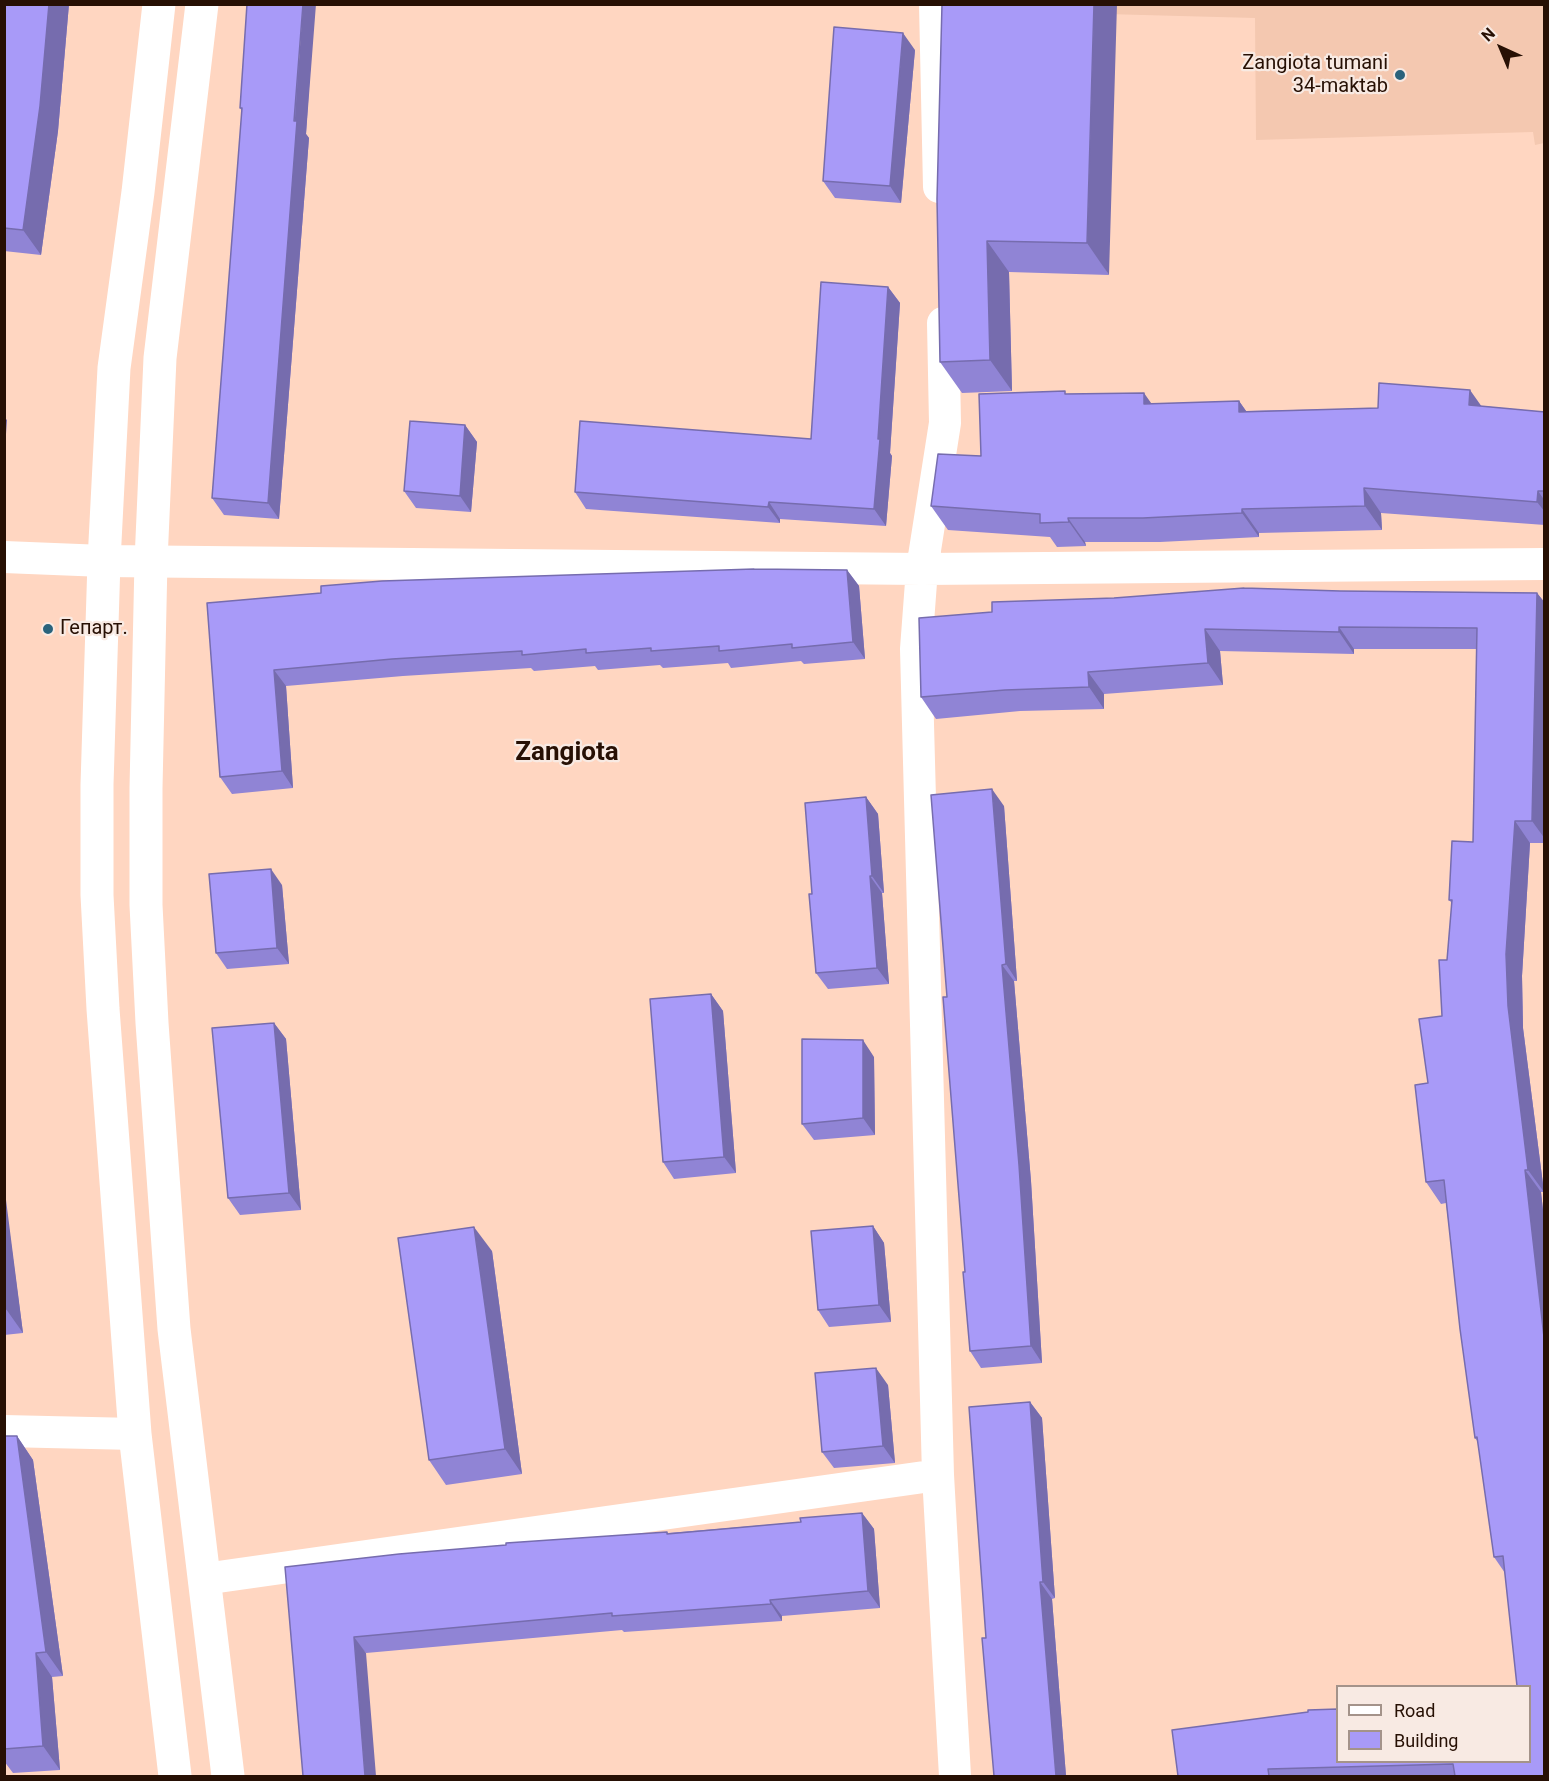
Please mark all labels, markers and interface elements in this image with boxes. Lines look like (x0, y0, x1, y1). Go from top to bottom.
north arrow (1471, 18, 1531, 78)
text: N (1477, 24, 1499, 45)
place label: Zangiota tumani 34-maktab (1242, 52, 1388, 99)
marker: Zangiota tumani 34-maktab (1393, 68, 1407, 82)
place label: Гепарт. (60, 617, 128, 641)
marker: Гепарт. (41, 622, 55, 636)
district label: Zangiota (515, 737, 619, 769)
legend (1336, 1685, 1531, 1763)
text: Road (1394, 1700, 1435, 1721)
text: Building (1394, 1730, 1458, 1751)

